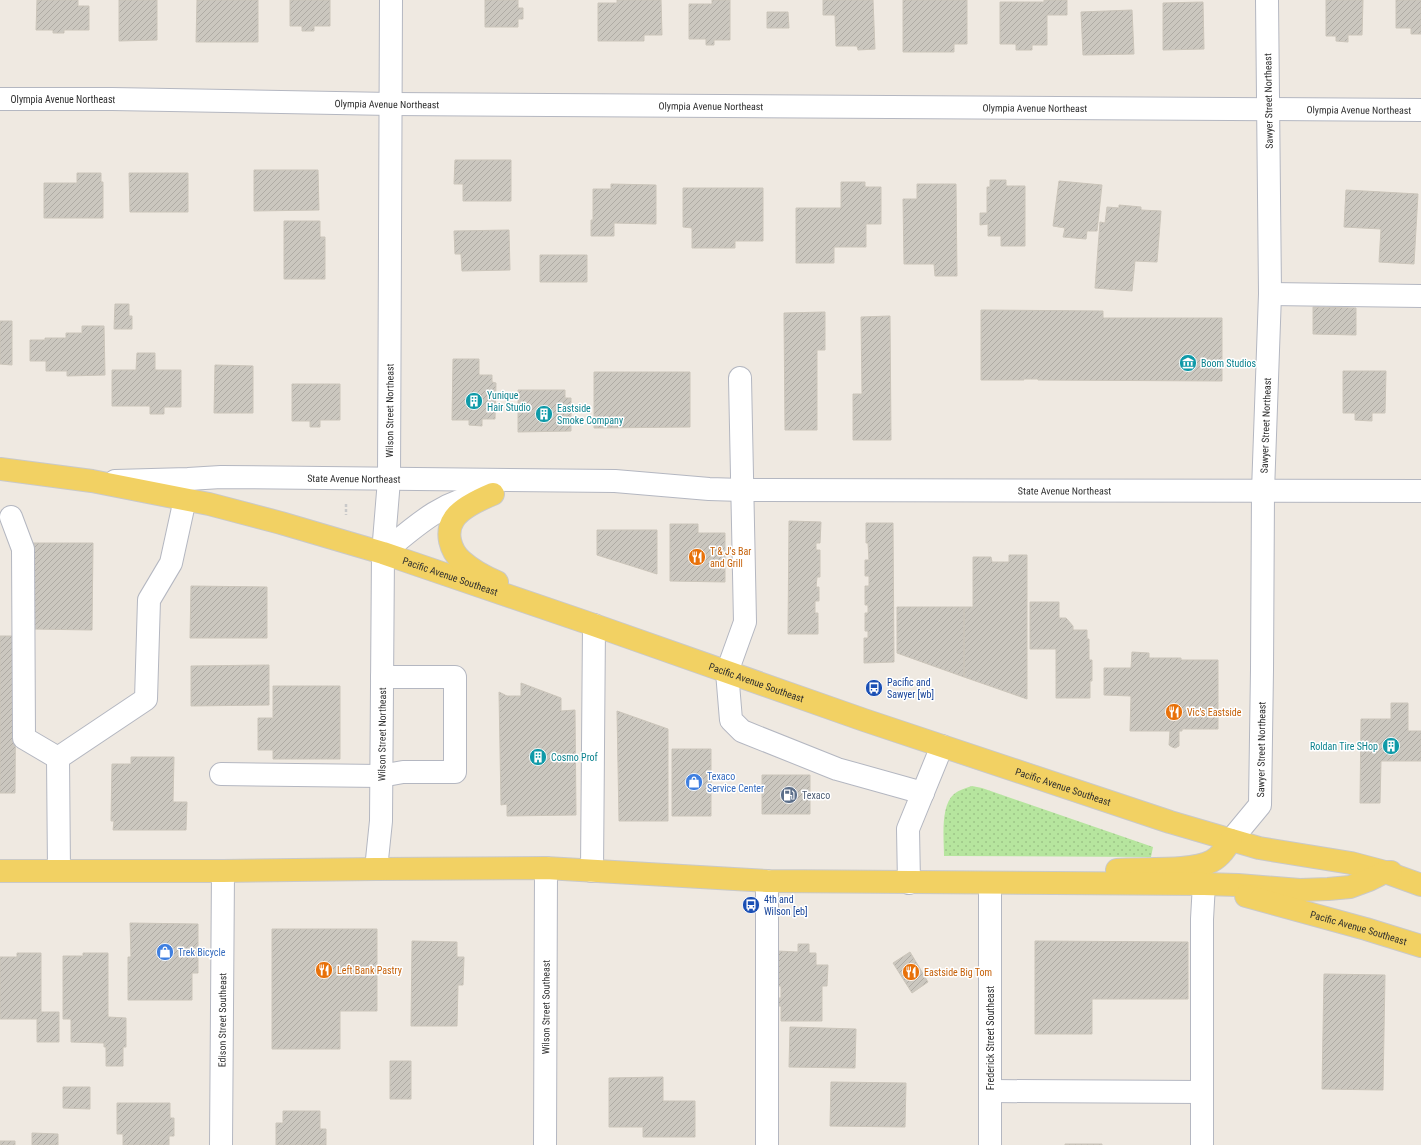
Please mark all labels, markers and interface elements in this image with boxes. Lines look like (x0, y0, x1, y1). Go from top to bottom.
street label: Sawyer Street Northeast (1262, 53, 1275, 149)
street label: Olympia Avenue Northeast (11, 94, 116, 105)
street label: Olympia Avenue Northeast (334, 98, 439, 110)
street label: Olympia Avenue Northeast (659, 101, 763, 112)
street label: Olympia Avenue Northeast (983, 102, 1087, 114)
street label: Olympia Avenue Northeast (1306, 104, 1411, 116)
museum icon: Boom Studios (1178, 353, 1198, 373)
place label: Boom Studios (1201, 358, 1257, 369)
street label: Wilson Street Northeast (384, 363, 395, 458)
street label: Sawyer Street Northeast (1259, 377, 1273, 474)
place label: Yunique Hair Studio (487, 390, 531, 413)
building icon: Yunique Hair Studio (464, 391, 484, 411)
place label: Eastside Smoke Company (557, 403, 623, 426)
building icon: Eastside Smoke Company (534, 404, 554, 424)
street label: State Avenue Northeast (307, 473, 401, 485)
street label: State Avenue Northeast (1018, 485, 1111, 497)
place label: T & J's Bar and Grill (710, 546, 751, 569)
restaurant icon: T & J's Bar and Grill (687, 547, 707, 567)
street label: Pacific Avenue Southeast (401, 555, 499, 598)
street label: Pacific Avenue Southeast (707, 661, 805, 704)
place label: Pacific and Sawyer [wb] (887, 677, 934, 700)
bus stop icon: Pacific and Sawyer [wb] (864, 678, 884, 698)
street label: Wilson Street Northeast (376, 687, 388, 781)
street label: Sawyer Street Northeast (1255, 701, 1268, 797)
restaurant icon: Vic's Eastside (1164, 702, 1184, 722)
place label: Vic's Eastside (1187, 707, 1242, 718)
building icon: Roldan Tire SHop (1381, 736, 1401, 756)
place label: Roldan Tire SHop (1310, 741, 1378, 752)
building icon: Cosmo Prof (528, 747, 548, 767)
place label: Cosmo Prof (551, 752, 599, 763)
street label: Pacific Avenue Southeast (1014, 766, 1112, 808)
place label: Texaco Service Center (707, 771, 764, 794)
shop icon: Texaco Service Center (684, 772, 704, 792)
fuel station icon: Texaco (779, 785, 799, 805)
place label: Texaco (802, 790, 830, 801)
place label: 4th and Wilson [eb] (764, 894, 808, 917)
bus stop icon: 4th and Wilson [eb] (741, 895, 761, 915)
street label: Pacific Avenue Southeast (1309, 909, 1408, 947)
shop icon: Trek Bicycle (155, 942, 175, 962)
place label: Trek Bicycle (178, 947, 226, 958)
restaurant icon: Left Bank Pastry (314, 960, 334, 980)
street label: Wilson Street Southeast (540, 960, 552, 1054)
restaurant icon: Eastside Big Tom (901, 962, 921, 982)
place label: Left Bank Pastry (337, 965, 402, 976)
place label: Eastside Big Tom (924, 967, 992, 978)
street label: Edison Street Southeast (217, 973, 228, 1067)
street label: Frederick Street Southeast (985, 986, 996, 1090)

